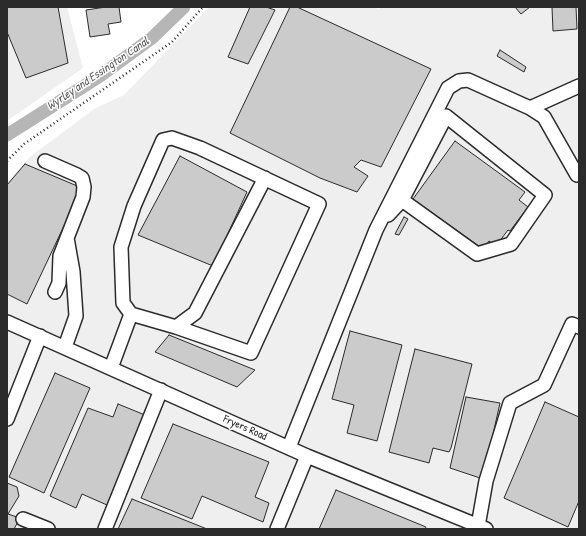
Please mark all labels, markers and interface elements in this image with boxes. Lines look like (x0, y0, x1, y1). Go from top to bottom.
water label: Wyrley and Essington Canal (44, 34, 152, 114)
street label: Fryers Road (221, 413, 269, 443)

